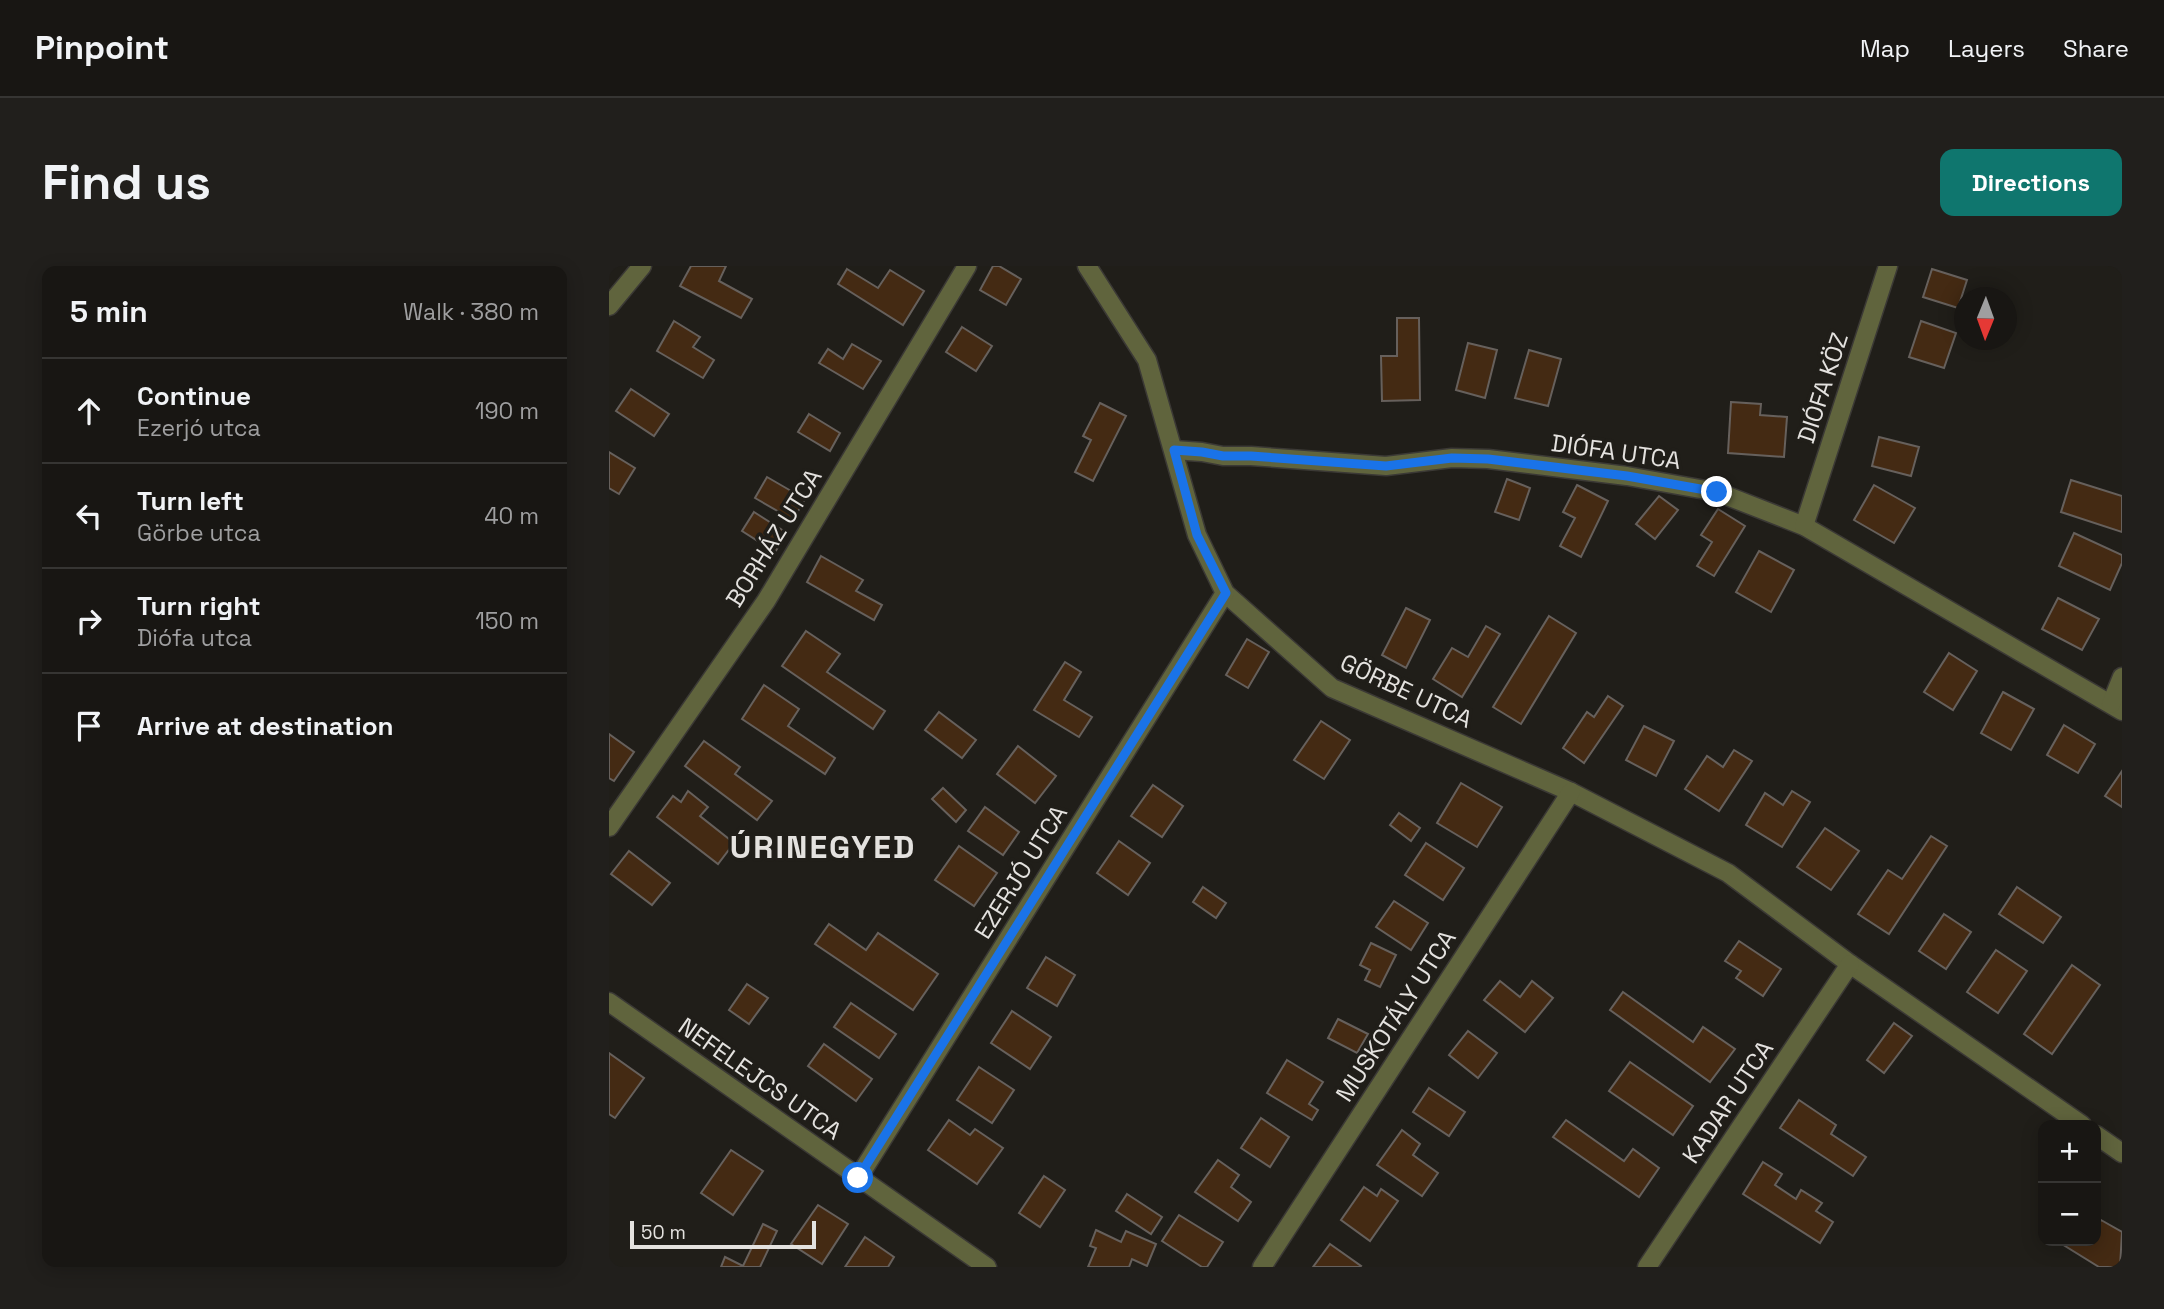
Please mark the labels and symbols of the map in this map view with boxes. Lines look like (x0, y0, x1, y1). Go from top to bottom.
north arrow (1954, 287, 2017, 350)
street label: DIÓFA KÖZ (1790, 329, 1855, 447)
street label: DIÓFA UTCA (1549, 427, 1683, 476)
street label: BORHÁZ UTCA (719, 463, 828, 613)
route end (1701, 476, 1732, 507)
street label: GÖRBE UTCA (1335, 646, 1477, 735)
street label: EZERJÓ UTCA (967, 799, 1074, 944)
district label: ÚRINEGYED (730, 827, 916, 867)
street label: MUSKOTÁLY UTCA (1329, 924, 1463, 1107)
street label: NEFELEJCS UTCA (673, 1011, 848, 1146)
street label: KADAR UTCA (1675, 1034, 1780, 1169)
route start (842, 1162, 873, 1193)
scale bar (630, 1218, 815, 1250)

